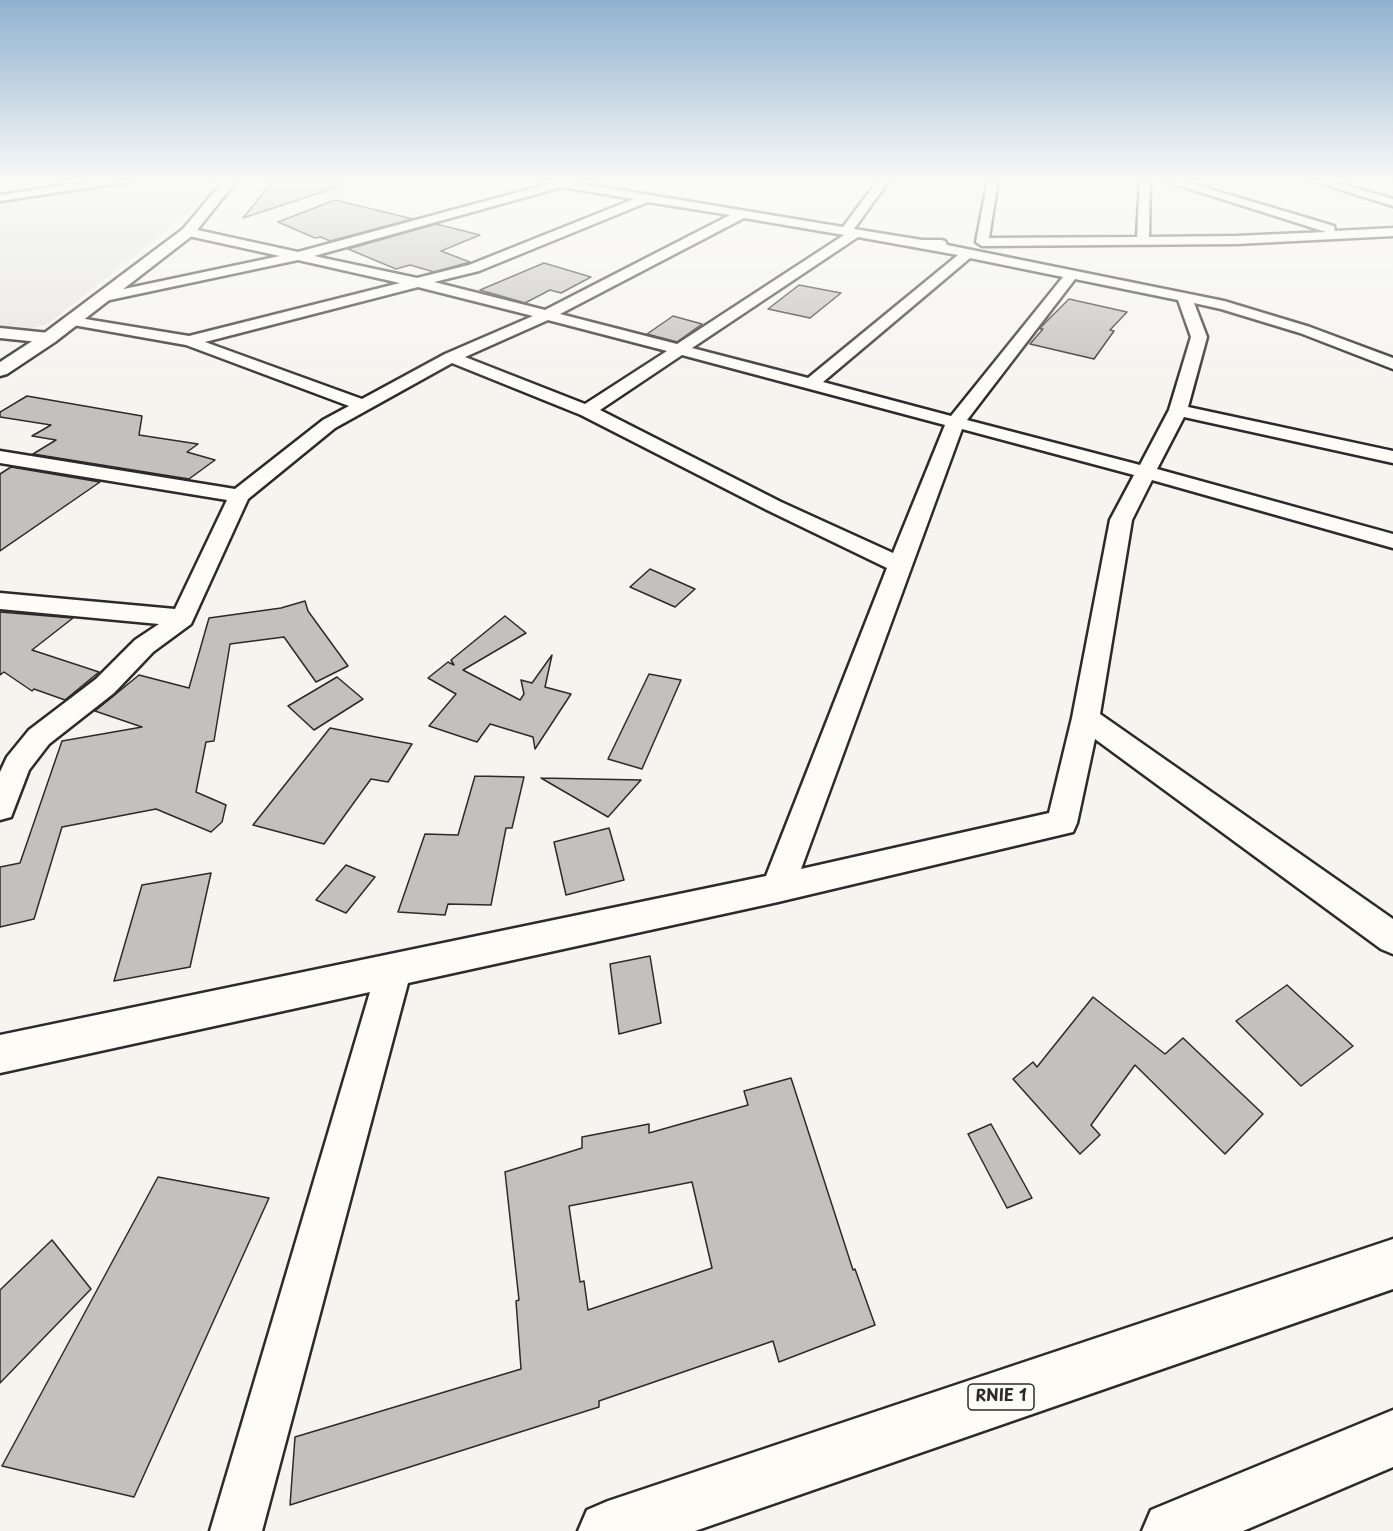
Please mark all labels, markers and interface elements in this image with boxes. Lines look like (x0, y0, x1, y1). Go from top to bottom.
road number: RNIE 1 (968, 1384, 1034, 1410)

